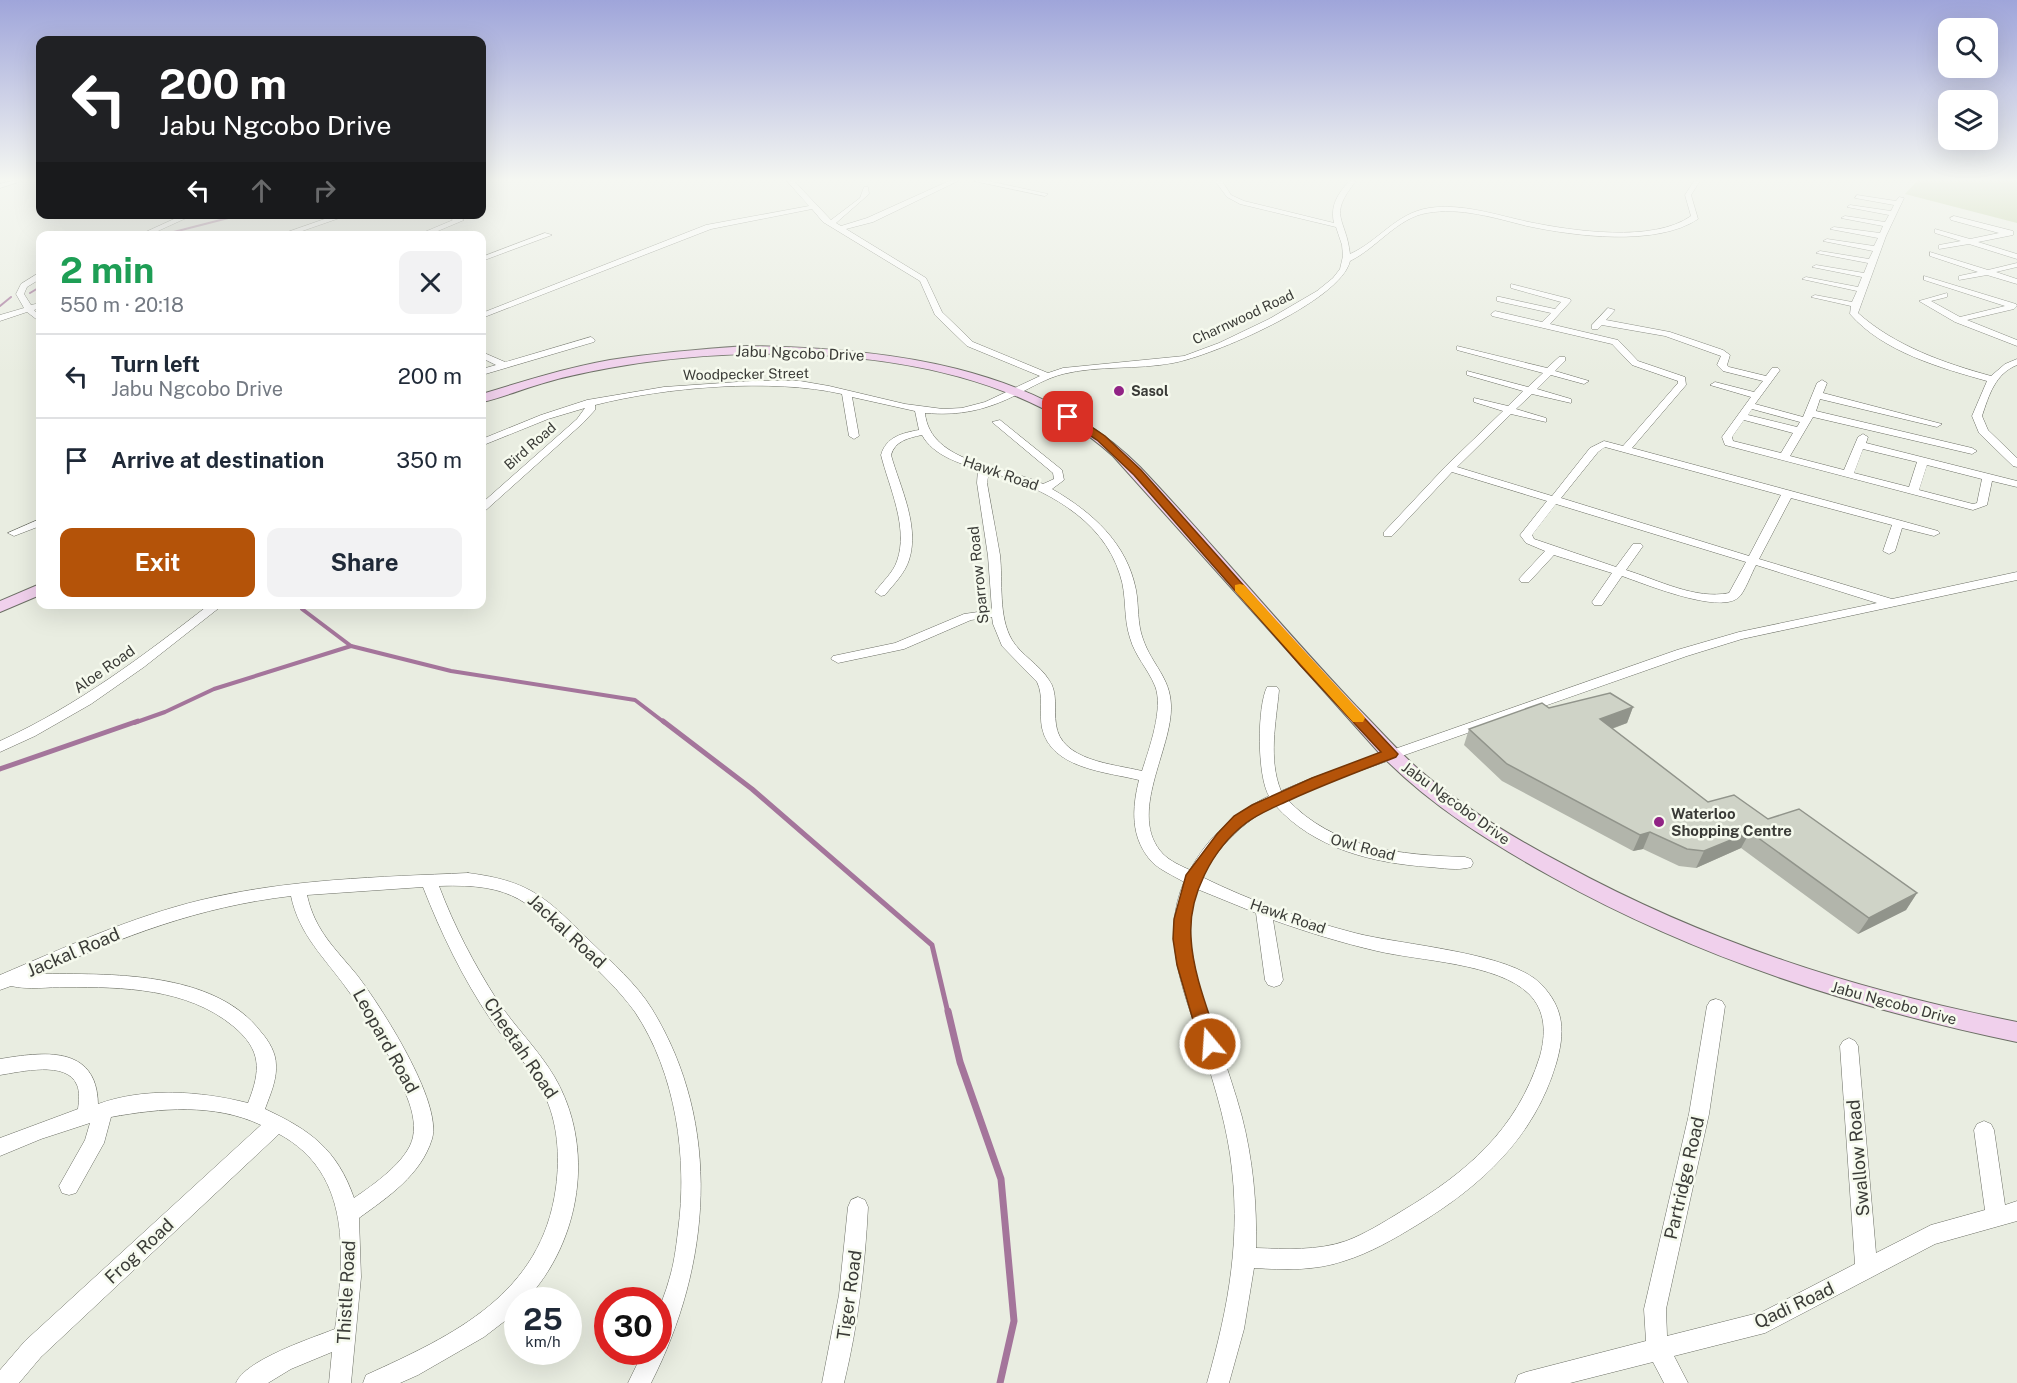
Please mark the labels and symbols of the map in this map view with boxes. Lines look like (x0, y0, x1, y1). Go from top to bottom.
street label: Charnwood Road (1190, 286, 1296, 348)
street label: Jabu Ngcobo Drive (735, 342, 865, 364)
street label: Woodpecker Street (683, 365, 809, 383)
place label: Sasol (1131, 383, 1169, 399)
marker: Sasol (1112, 384, 1126, 398)
pin (1042, 391, 1093, 442)
street label: Bird Road (501, 419, 559, 473)
street label: Hawk Road (961, 452, 1041, 494)
street label: Sparrow Road (964, 525, 992, 625)
street label: Aloe Road (70, 642, 138, 696)
street label: Jabu Ngcobo Drive (1399, 758, 1513, 848)
place label: Waterloo Shopping Centre (1671, 805, 1792, 839)
marker: Waterloo Shopping Centre (1652, 815, 1666, 829)
street label: Owl Road (1329, 830, 1397, 864)
street label: Jackal Road (524, 890, 610, 972)
street label: Hawk Road (1248, 895, 1328, 937)
street label: Jackal Road (23, 923, 123, 981)
street label: Jabu Ngcobo Drive (1829, 978, 1959, 1028)
street label: Leopard Road (349, 985, 423, 1097)
street label: Cheetah Road (480, 994, 562, 1102)
position arrow (1178, 1012, 1242, 1076)
street label: Swallow Road (1842, 1099, 1874, 1217)
street label: Partridge Road (1660, 1115, 1708, 1241)
street label: Frog Road (100, 1214, 178, 1288)
street label: Thistle Road (333, 1240, 359, 1344)
street label: Tiger Road (832, 1249, 866, 1341)
street label: Qadi Road (1751, 1277, 1837, 1333)
speed limit sign: 30 (594, 1287, 672, 1365)

